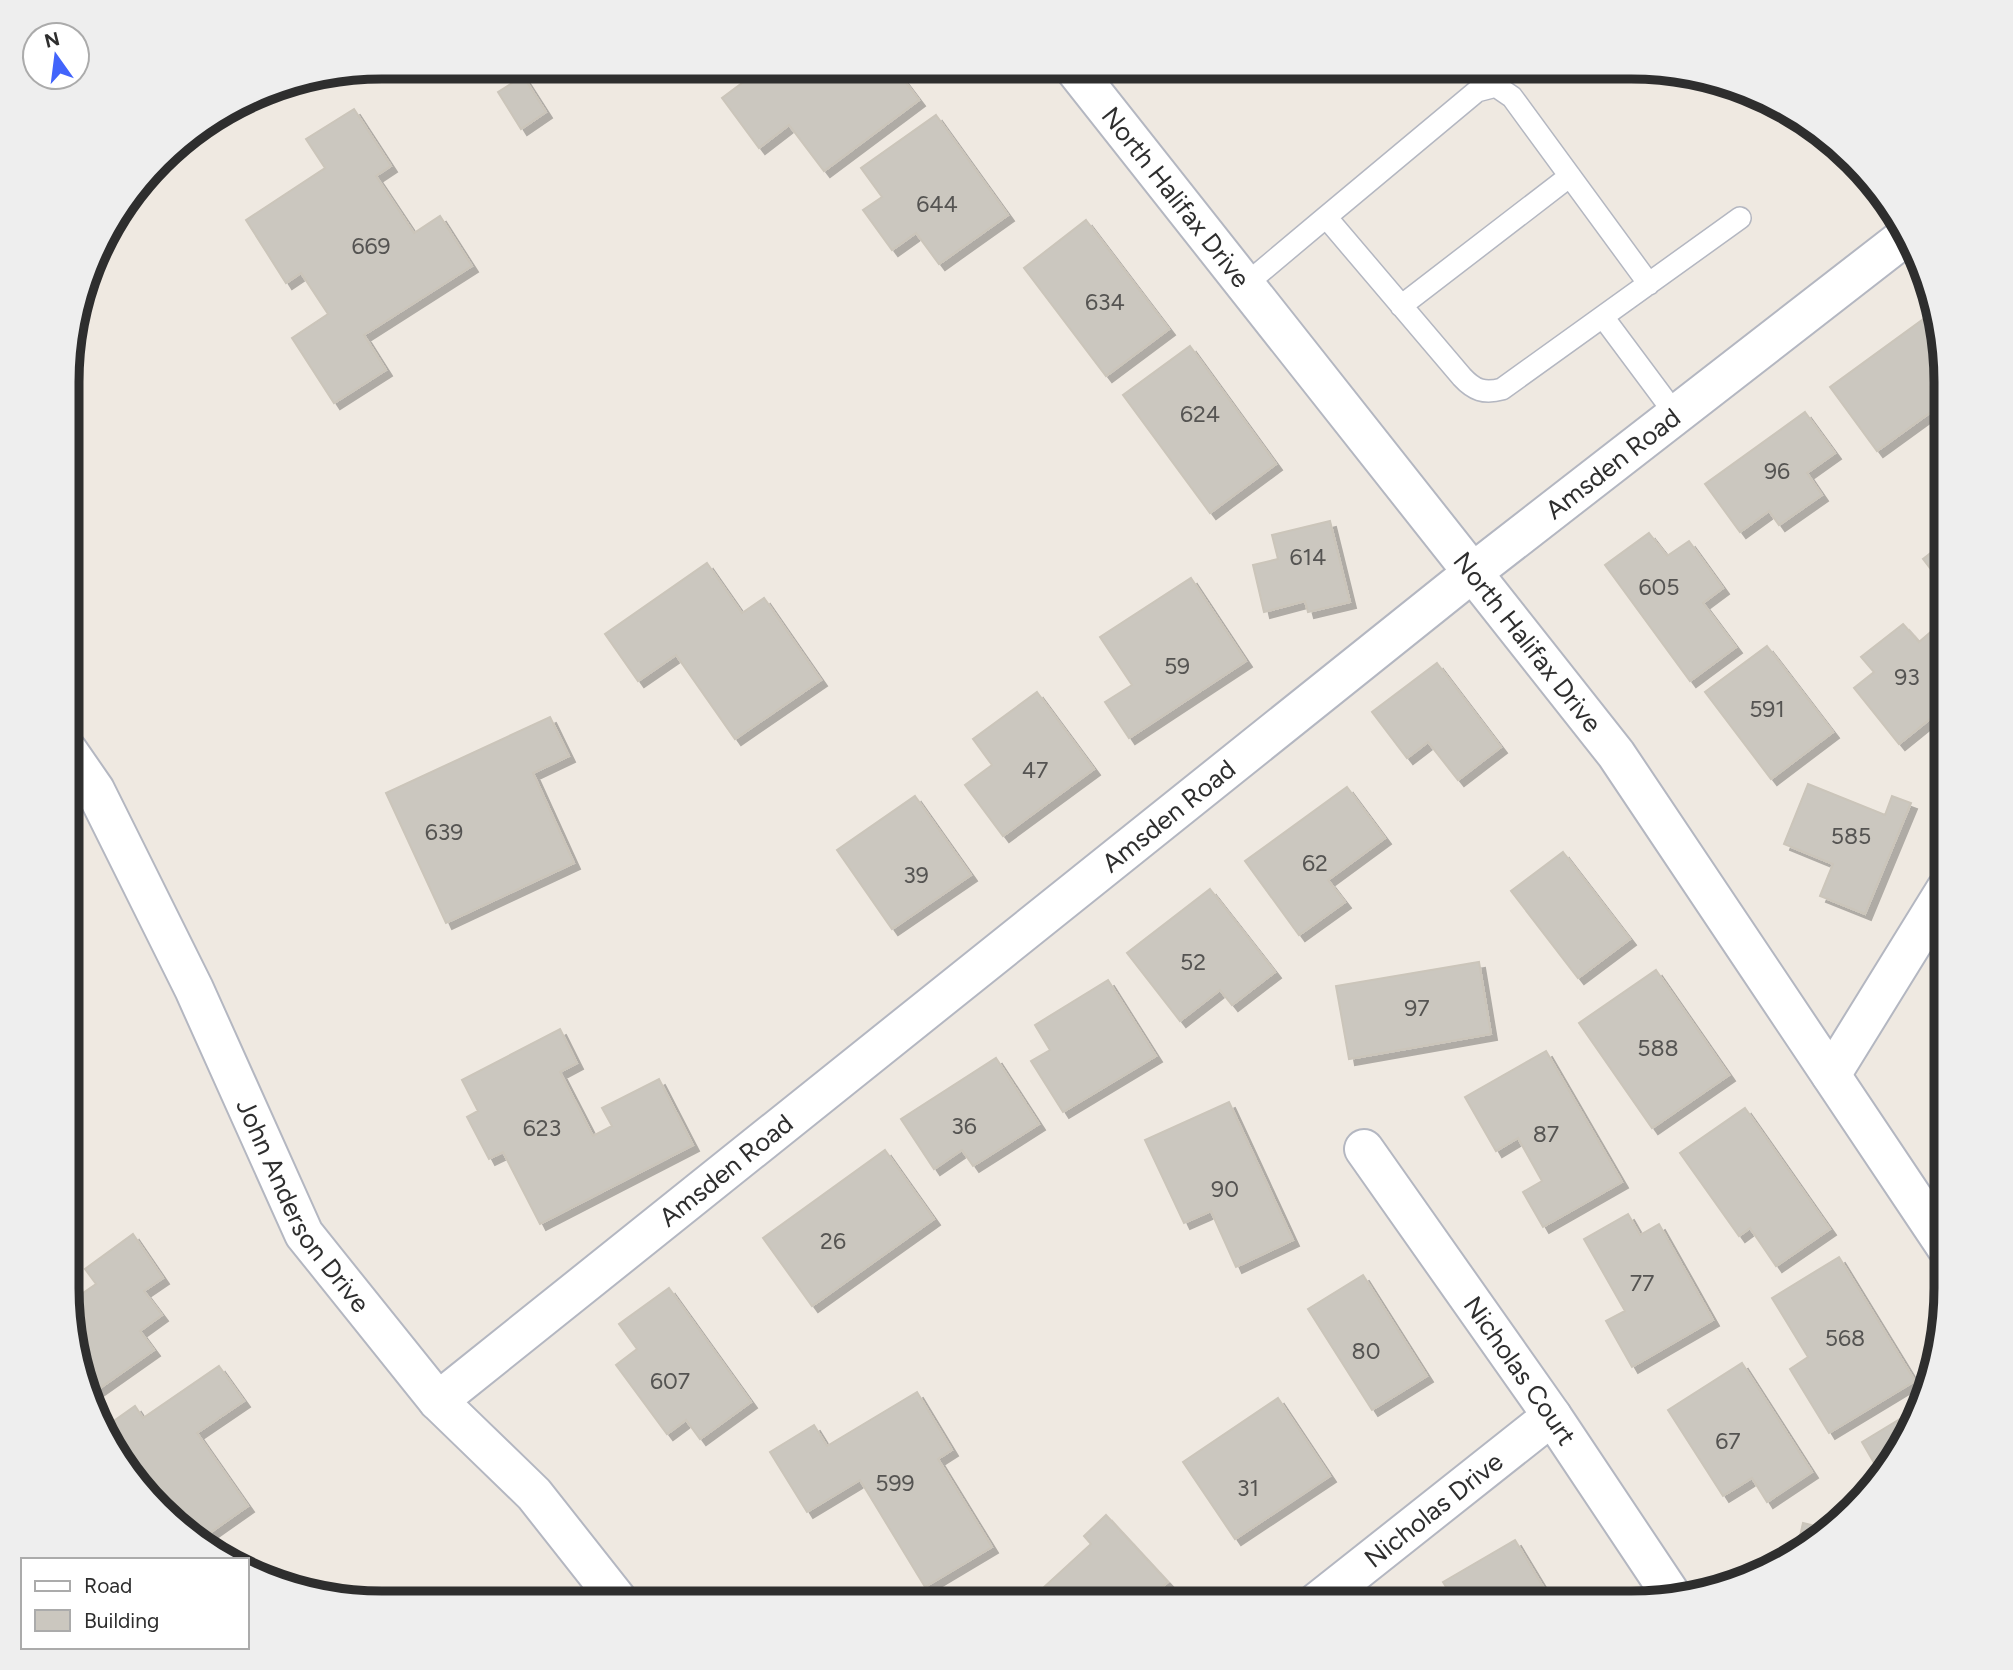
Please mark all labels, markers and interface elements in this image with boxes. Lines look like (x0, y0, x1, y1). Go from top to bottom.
north arrow (21, 21, 91, 91)
text: N (42, 27, 62, 53)
street label: North Halifax Drive (1095, 101, 1257, 294)
house number: 644 (916, 190, 958, 218)
house number: 669 (351, 232, 391, 260)
house number: 634 (1085, 288, 1125, 316)
house number: 624 (1180, 400, 1220, 428)
street label: Amsden Road (1539, 401, 1687, 526)
house number: 96 (1764, 457, 1790, 485)
house number: 614 (1290, 543, 1326, 571)
street label: North Halifax Drive (1446, 545, 1609, 739)
house number: 605 (1639, 573, 1680, 601)
house number: 59 (1164, 652, 1190, 680)
house number: 93 (1894, 663, 1920, 691)
house number: 591 (1749, 695, 1785, 723)
street label: Amsden Road (1095, 753, 1242, 879)
house number: 47 (1022, 756, 1048, 784)
house number: 639 (425, 818, 463, 846)
house number: 585 (1831, 822, 1871, 850)
house number: 62 (1302, 849, 1328, 877)
house number: 39 (903, 861, 929, 889)
house number: 52 (1180, 948, 1206, 976)
house number: 97 (1404, 994, 1430, 1022)
house number: 588 (1637, 1034, 1679, 1062)
street label: John Anderson Drive (229, 1094, 377, 1319)
street label: Amsden Road (653, 1107, 799, 1234)
house number: 36 (951, 1112, 977, 1140)
house number: 623 (523, 1114, 561, 1142)
house number: 87 (1533, 1120, 1559, 1148)
house number: 90 (1211, 1175, 1239, 1203)
house number: 26 (820, 1227, 846, 1255)
house number: 77 (1630, 1269, 1654, 1297)
street label: Nicholas Court (1457, 1290, 1583, 1451)
house number: 568 (1825, 1324, 1865, 1352)
house number: 80 (1352, 1337, 1380, 1365)
house number: 607 (650, 1367, 690, 1395)
house number: 67 (1715, 1427, 1741, 1455)
street label: Nicholas Drive (1358, 1445, 1509, 1574)
house number: 599 (875, 1469, 915, 1497)
house number: 31 (1237, 1474, 1259, 1502)
legend (21, 1558, 248, 1649)
text: Road (84, 1573, 132, 1598)
text: Building (84, 1608, 159, 1633)

